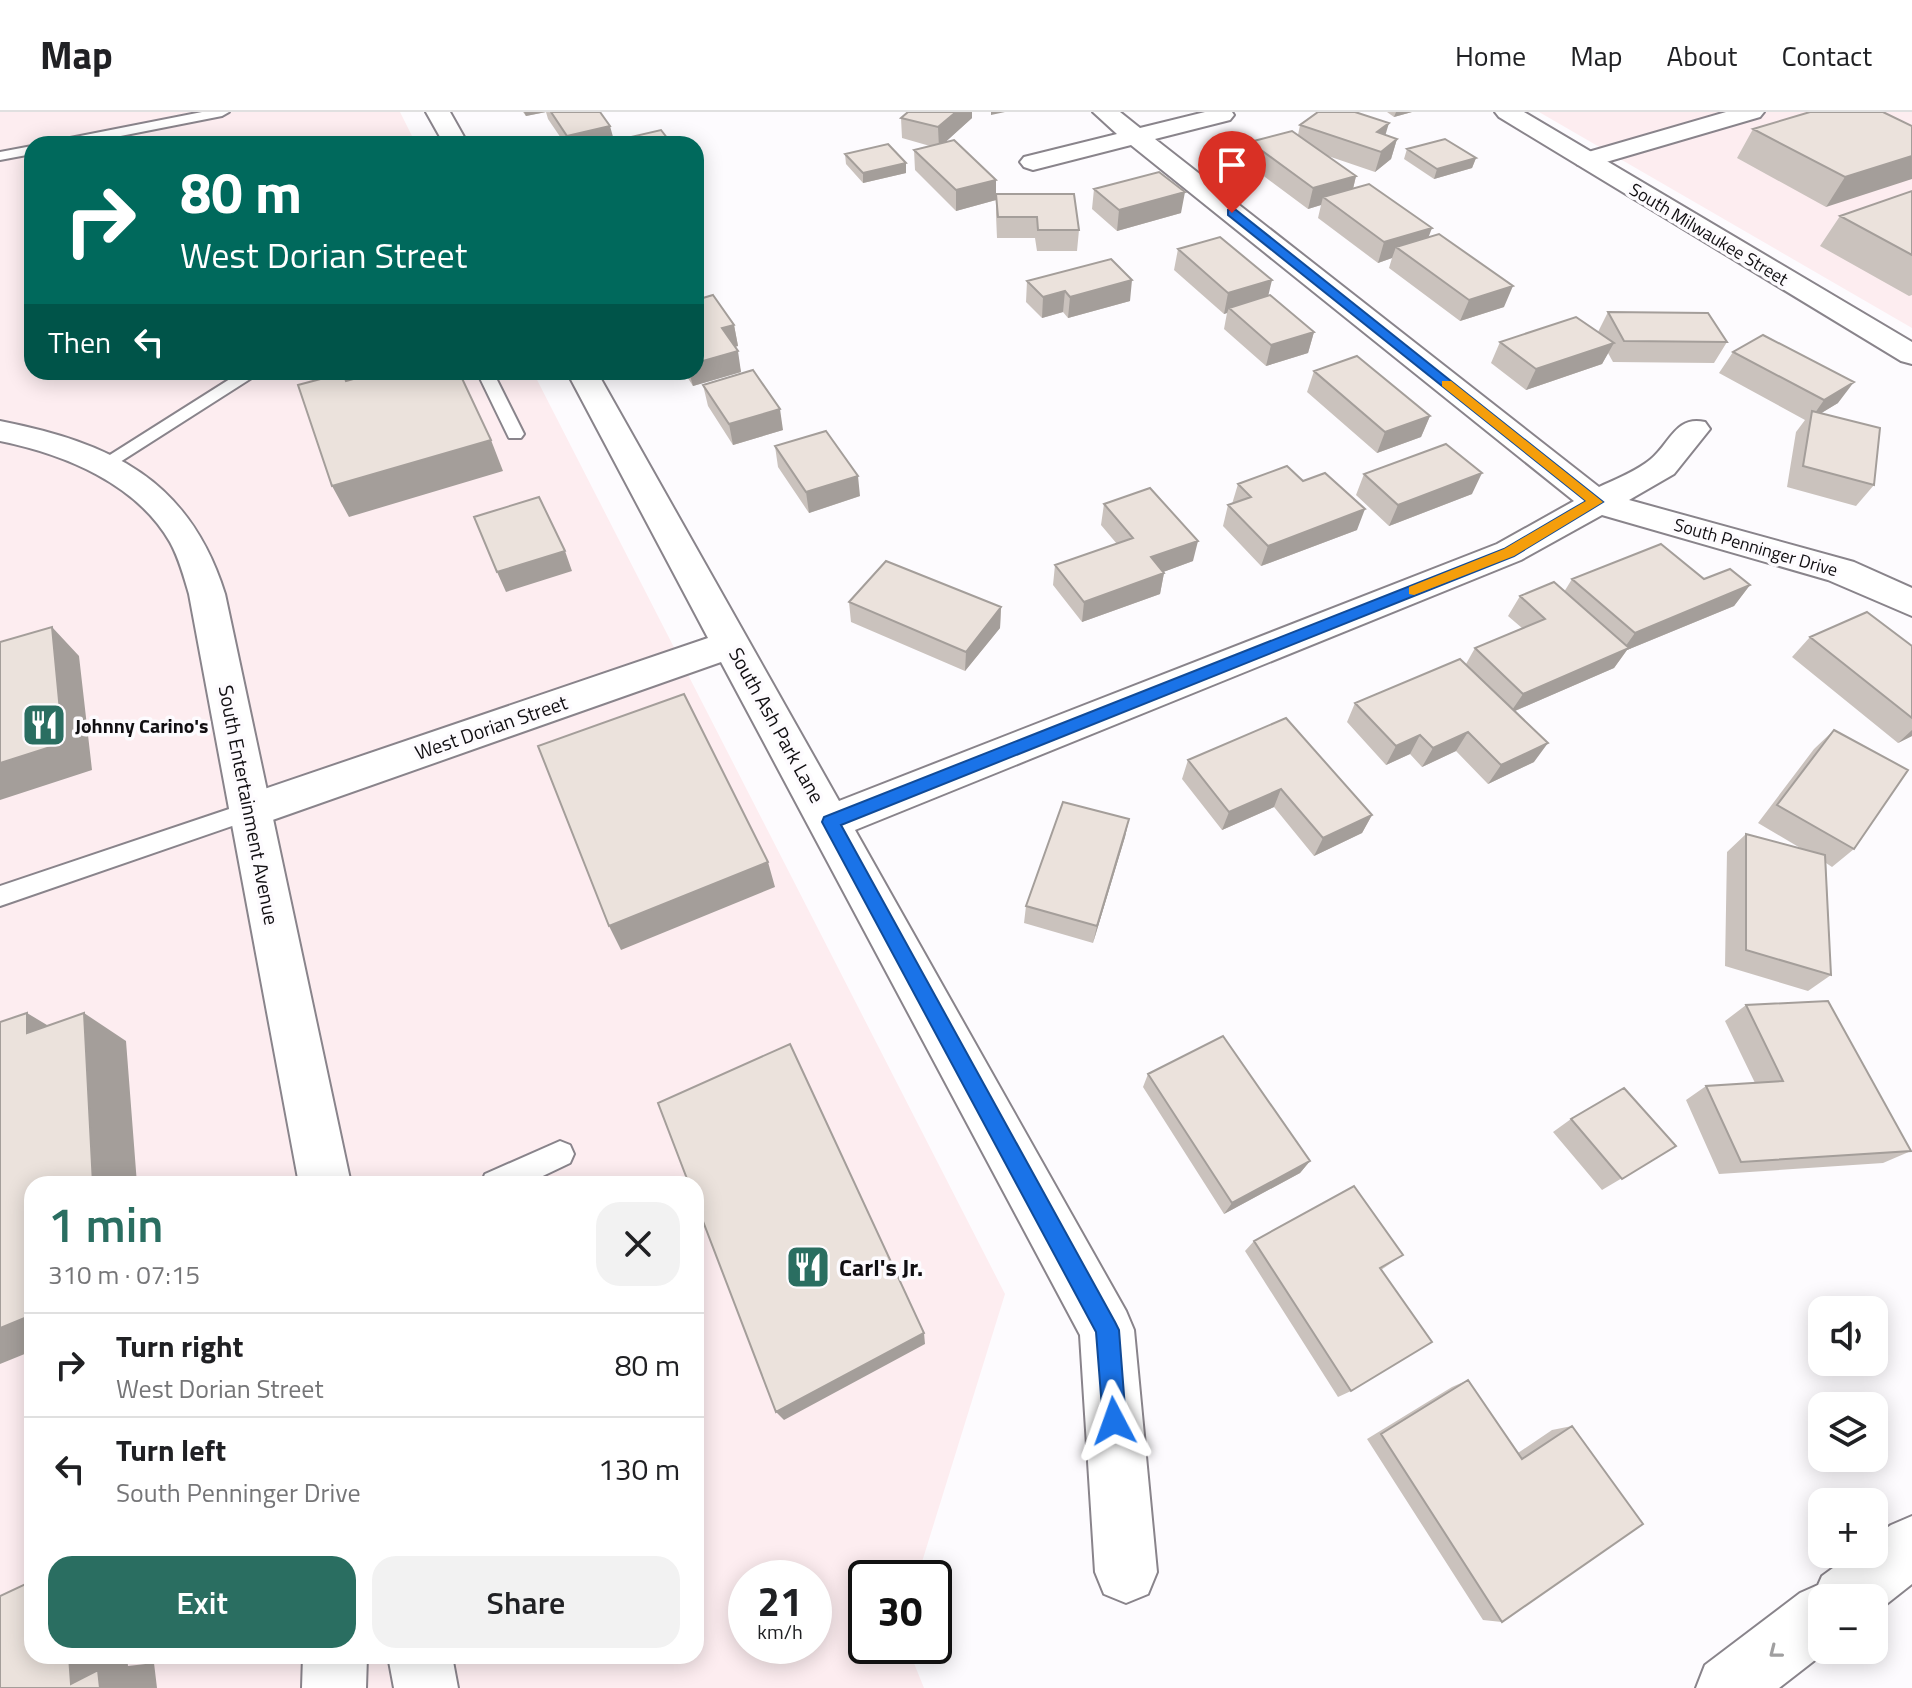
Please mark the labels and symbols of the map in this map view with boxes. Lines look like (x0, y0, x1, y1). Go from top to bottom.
pin (1198, 131, 1266, 213)
street label: South Milwaukee Street (1624, 176, 1794, 293)
street label: South Penninger Drive (1671, 511, 1841, 583)
street label: South Ash Park Lane (721, 642, 833, 808)
street label: South Entertainment Avenue (211, 682, 287, 928)
street label: West Dorian Street (410, 686, 572, 768)
restaurant icon: Johnny Carino's (20, 701, 68, 749)
place label: Johnny Carino's (75, 710, 208, 741)
restaurant icon: Carl's Jr. (784, 1243, 832, 1291)
place label: Carl's Jr. (839, 1249, 923, 1285)
position arrow (1072, 1379, 1156, 1463)
speed limit sign: 30 (848, 1560, 952, 1664)
one-way arrow (1769, 1642, 1784, 1656)

